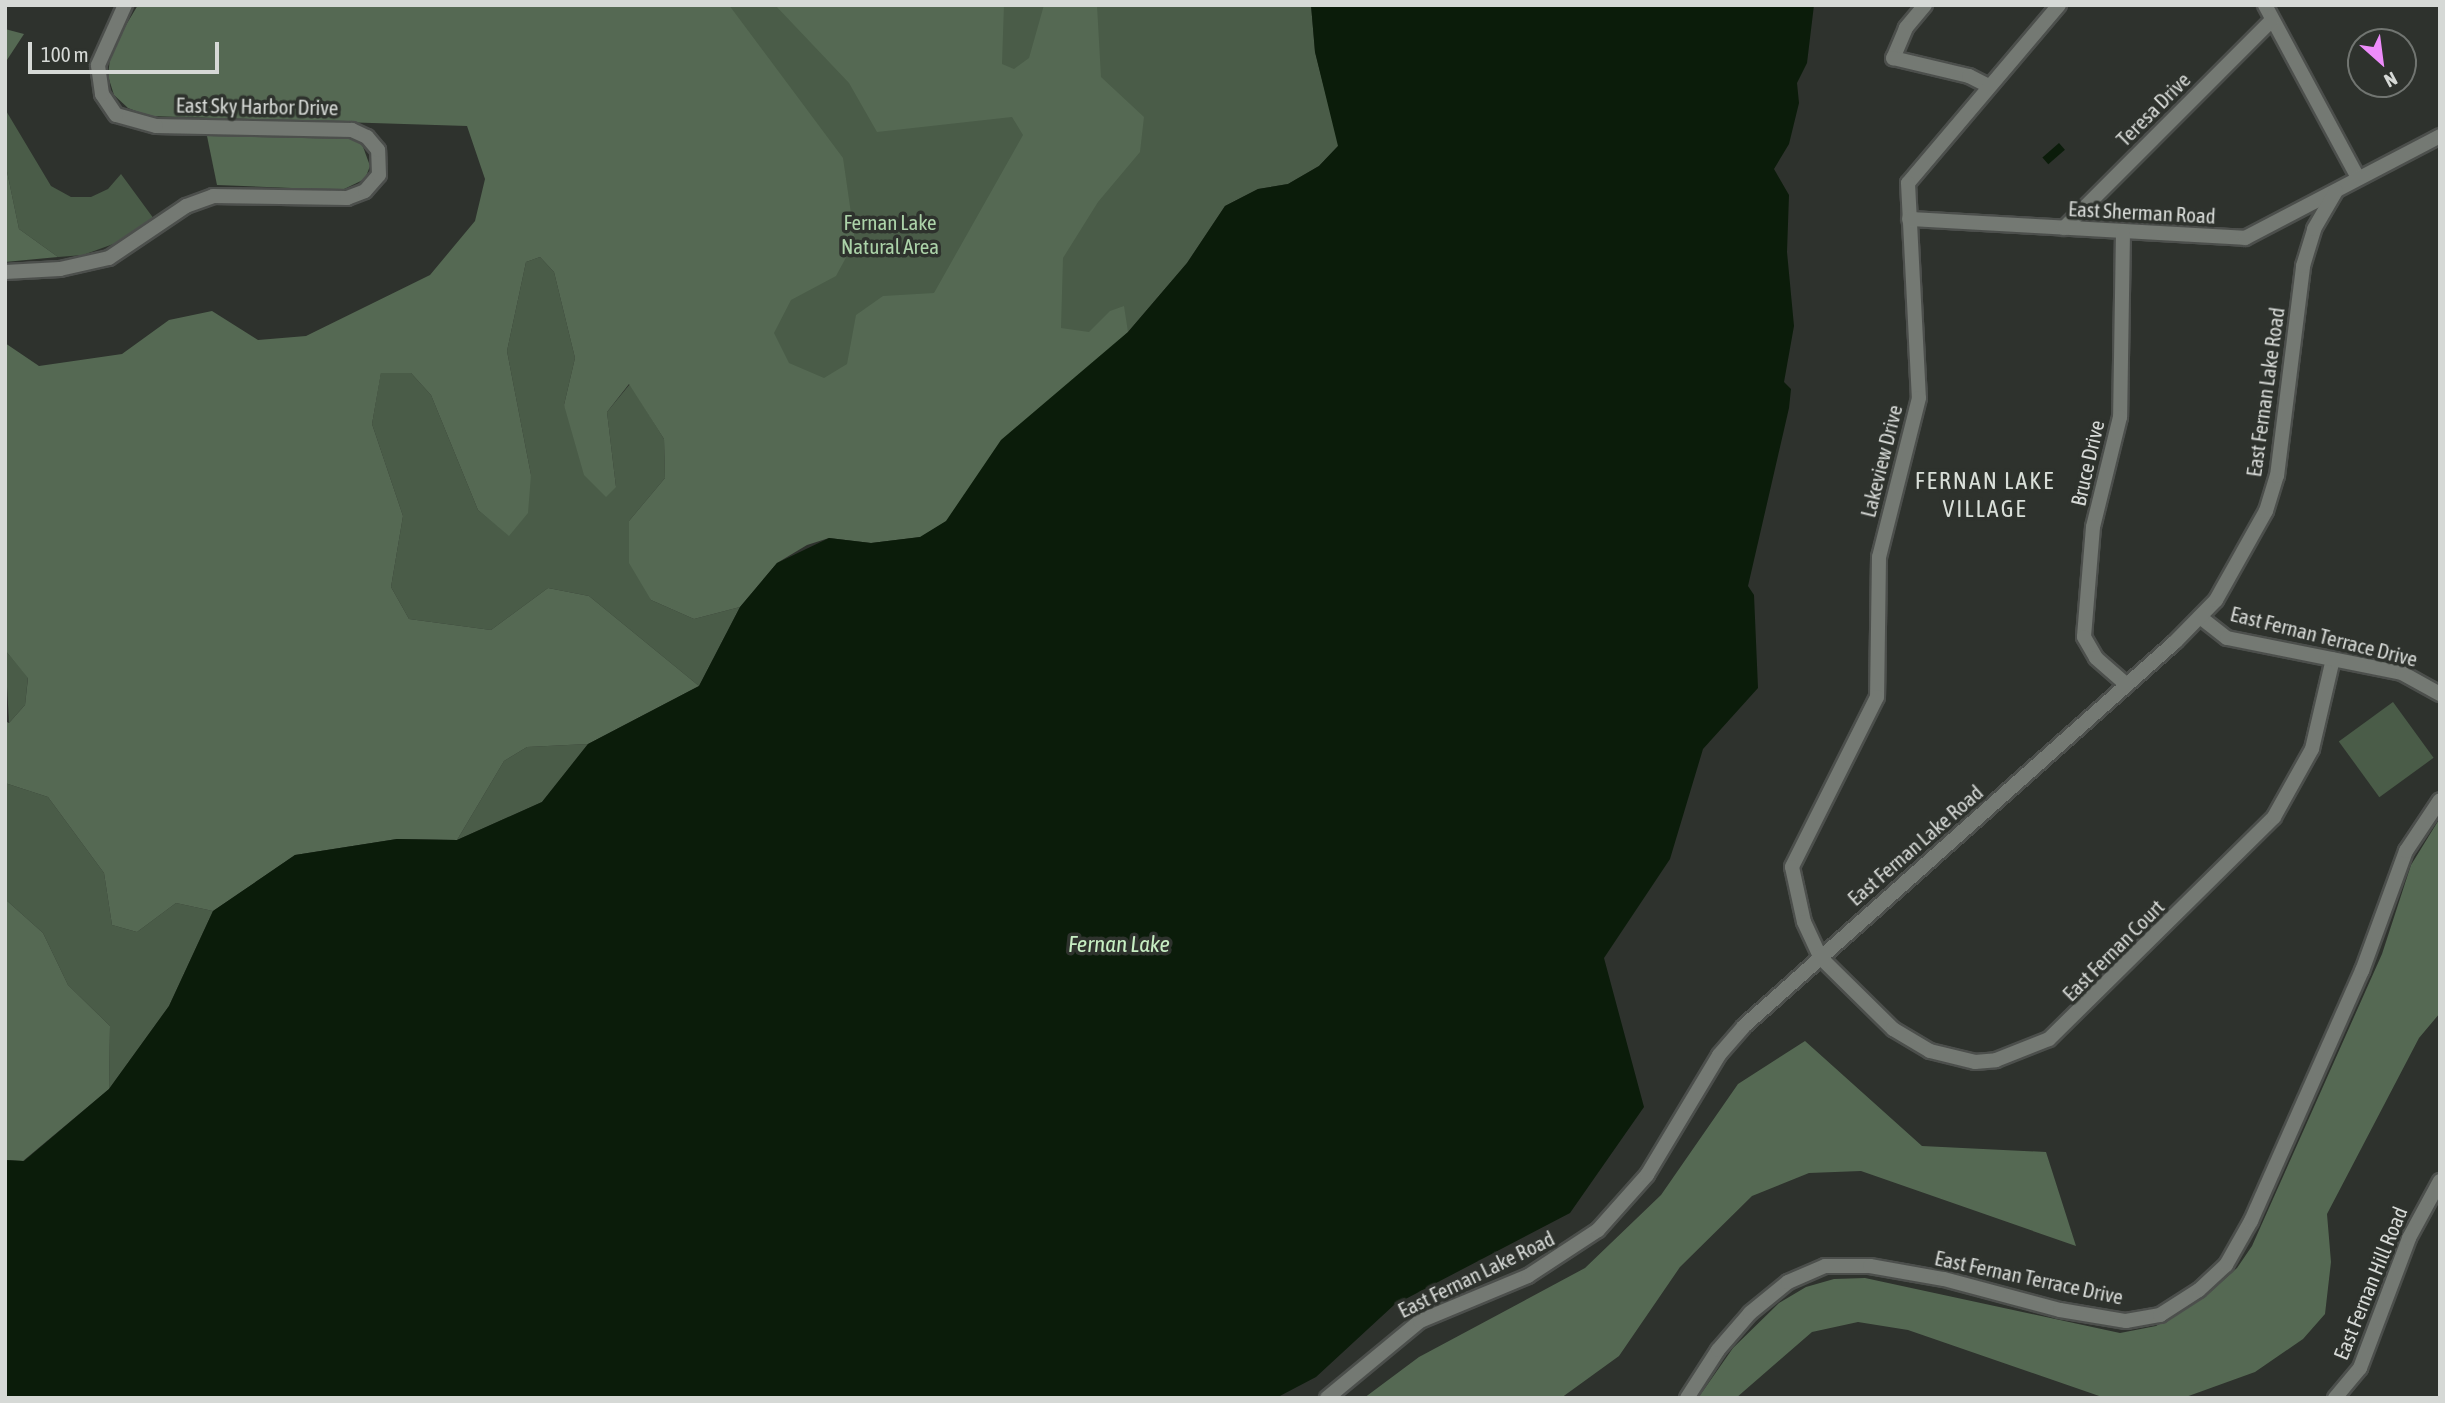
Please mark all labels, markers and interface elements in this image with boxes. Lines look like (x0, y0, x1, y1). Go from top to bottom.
scale bar (32, 28, 222, 72)
north arrow (2347, 28, 2417, 98)
text: 100 m (41, 42, 89, 66)
street label: Teresa Drive (2111, 67, 2195, 151)
text: N (2381, 67, 2401, 92)
street label: East Sky Harbor Drive (176, 92, 338, 120)
street label: East Sherman Road (2068, 196, 2216, 228)
park label: Fernan Lake Natural Area (841, 209, 939, 259)
street label: East Fernan Lake Road (2241, 306, 2289, 478)
street label: Lakeview Drive (1855, 402, 1907, 520)
street label: Bruce Drive (2065, 418, 2109, 508)
district label: FERNAN LAKE VILLAGE (1916, 467, 2054, 523)
street label: East Fernan Terrace Drive (2228, 601, 2420, 671)
street label: East Fernan Lake Road (1842, 779, 1988, 911)
street label: East Fernan Court (2057, 894, 2169, 1006)
water label: Fernan Lake (1068, 930, 1170, 958)
street label: East Fernan Hill Road (2328, 1203, 2412, 1363)
street label: East Fernan Lake Road (1394, 1225, 1558, 1323)
street label: East Fernan Terrace Drive (1932, 1245, 2126, 1309)

